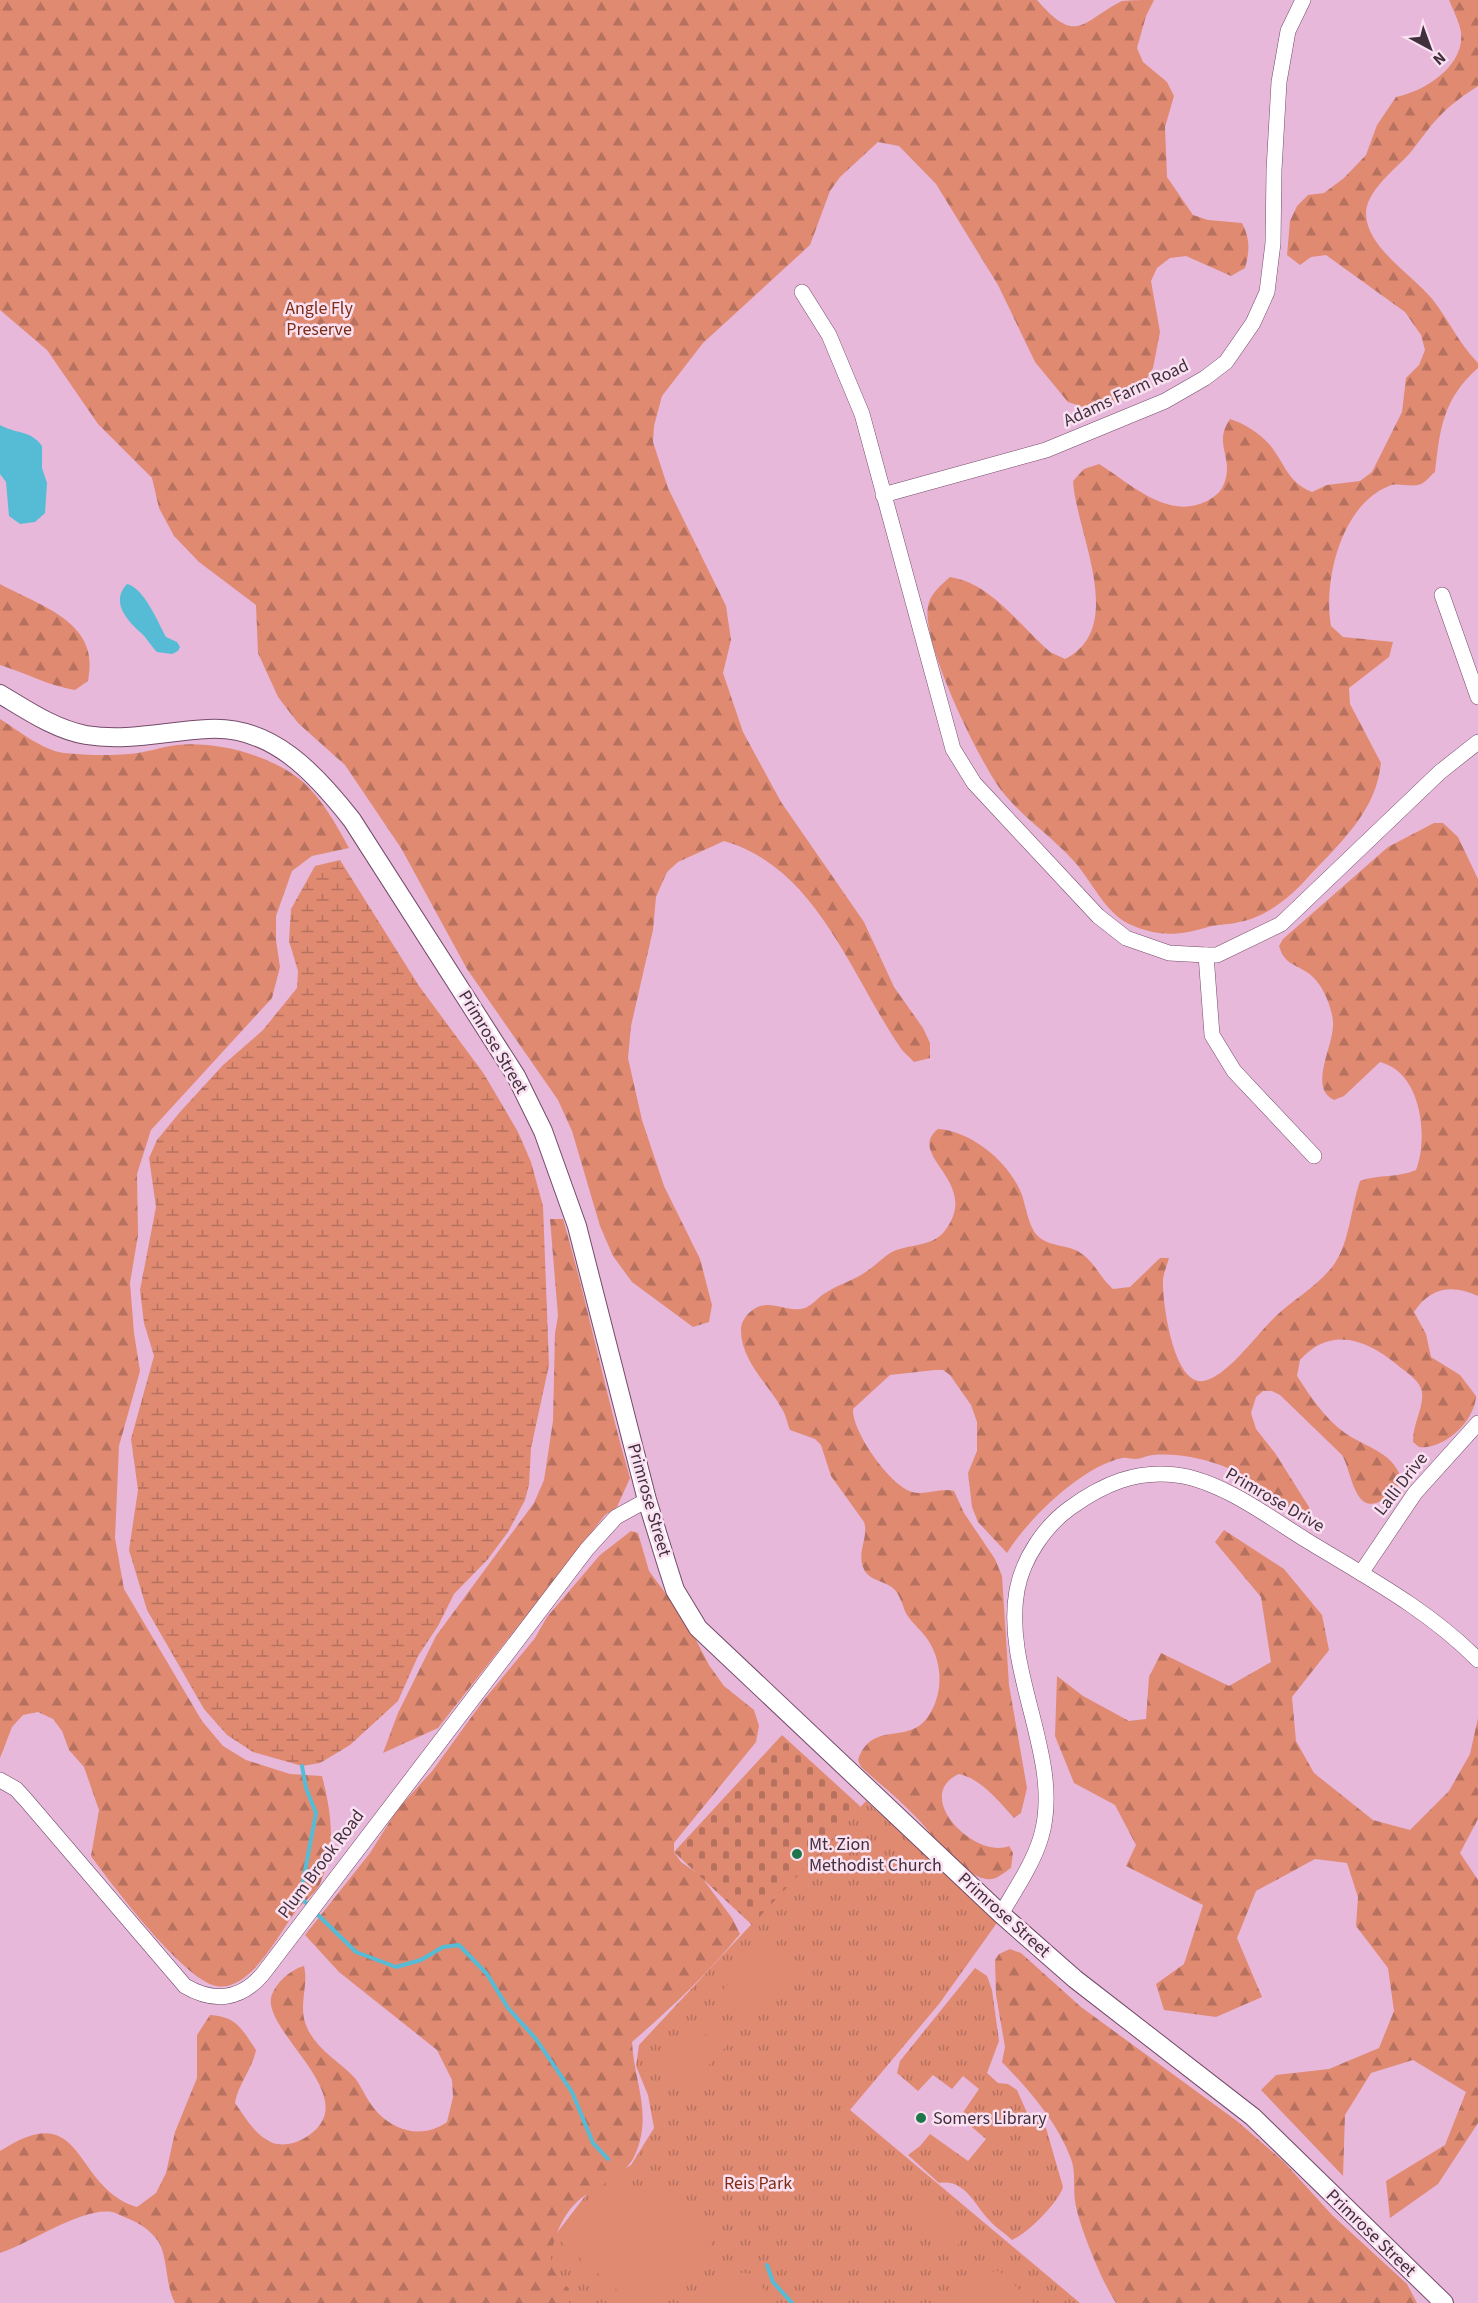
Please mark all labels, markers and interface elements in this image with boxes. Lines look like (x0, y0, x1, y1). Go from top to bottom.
north arrow (1400, 18, 1460, 78)
text: N (1428, 47, 1450, 70)
park label: Angle Fly Preserve (285, 296, 353, 342)
street label: Adams Farm Road (1059, 353, 1193, 433)
street label: Primrose Street (452, 986, 534, 1098)
street label: Primrose Street (621, 1440, 677, 1560)
street label: Lalli Drive (1368, 1447, 1434, 1521)
street label: Primrose Drive (1221, 1462, 1329, 1539)
street label: Plum Brook Road (272, 1804, 370, 1924)
place label: Mt. Zion Methodist Church (809, 1832, 942, 1878)
marker: Mt. Zion Methodist Church (790, 1847, 804, 1861)
street label: Primrose Street (952, 1867, 1056, 1963)
place label: Somers Library (933, 2106, 1047, 2131)
marker: Somers Library (914, 2111, 928, 2125)
park label: Reis Park (724, 2171, 792, 2196)
street label: Primrose Street (1320, 2183, 1422, 2283)

